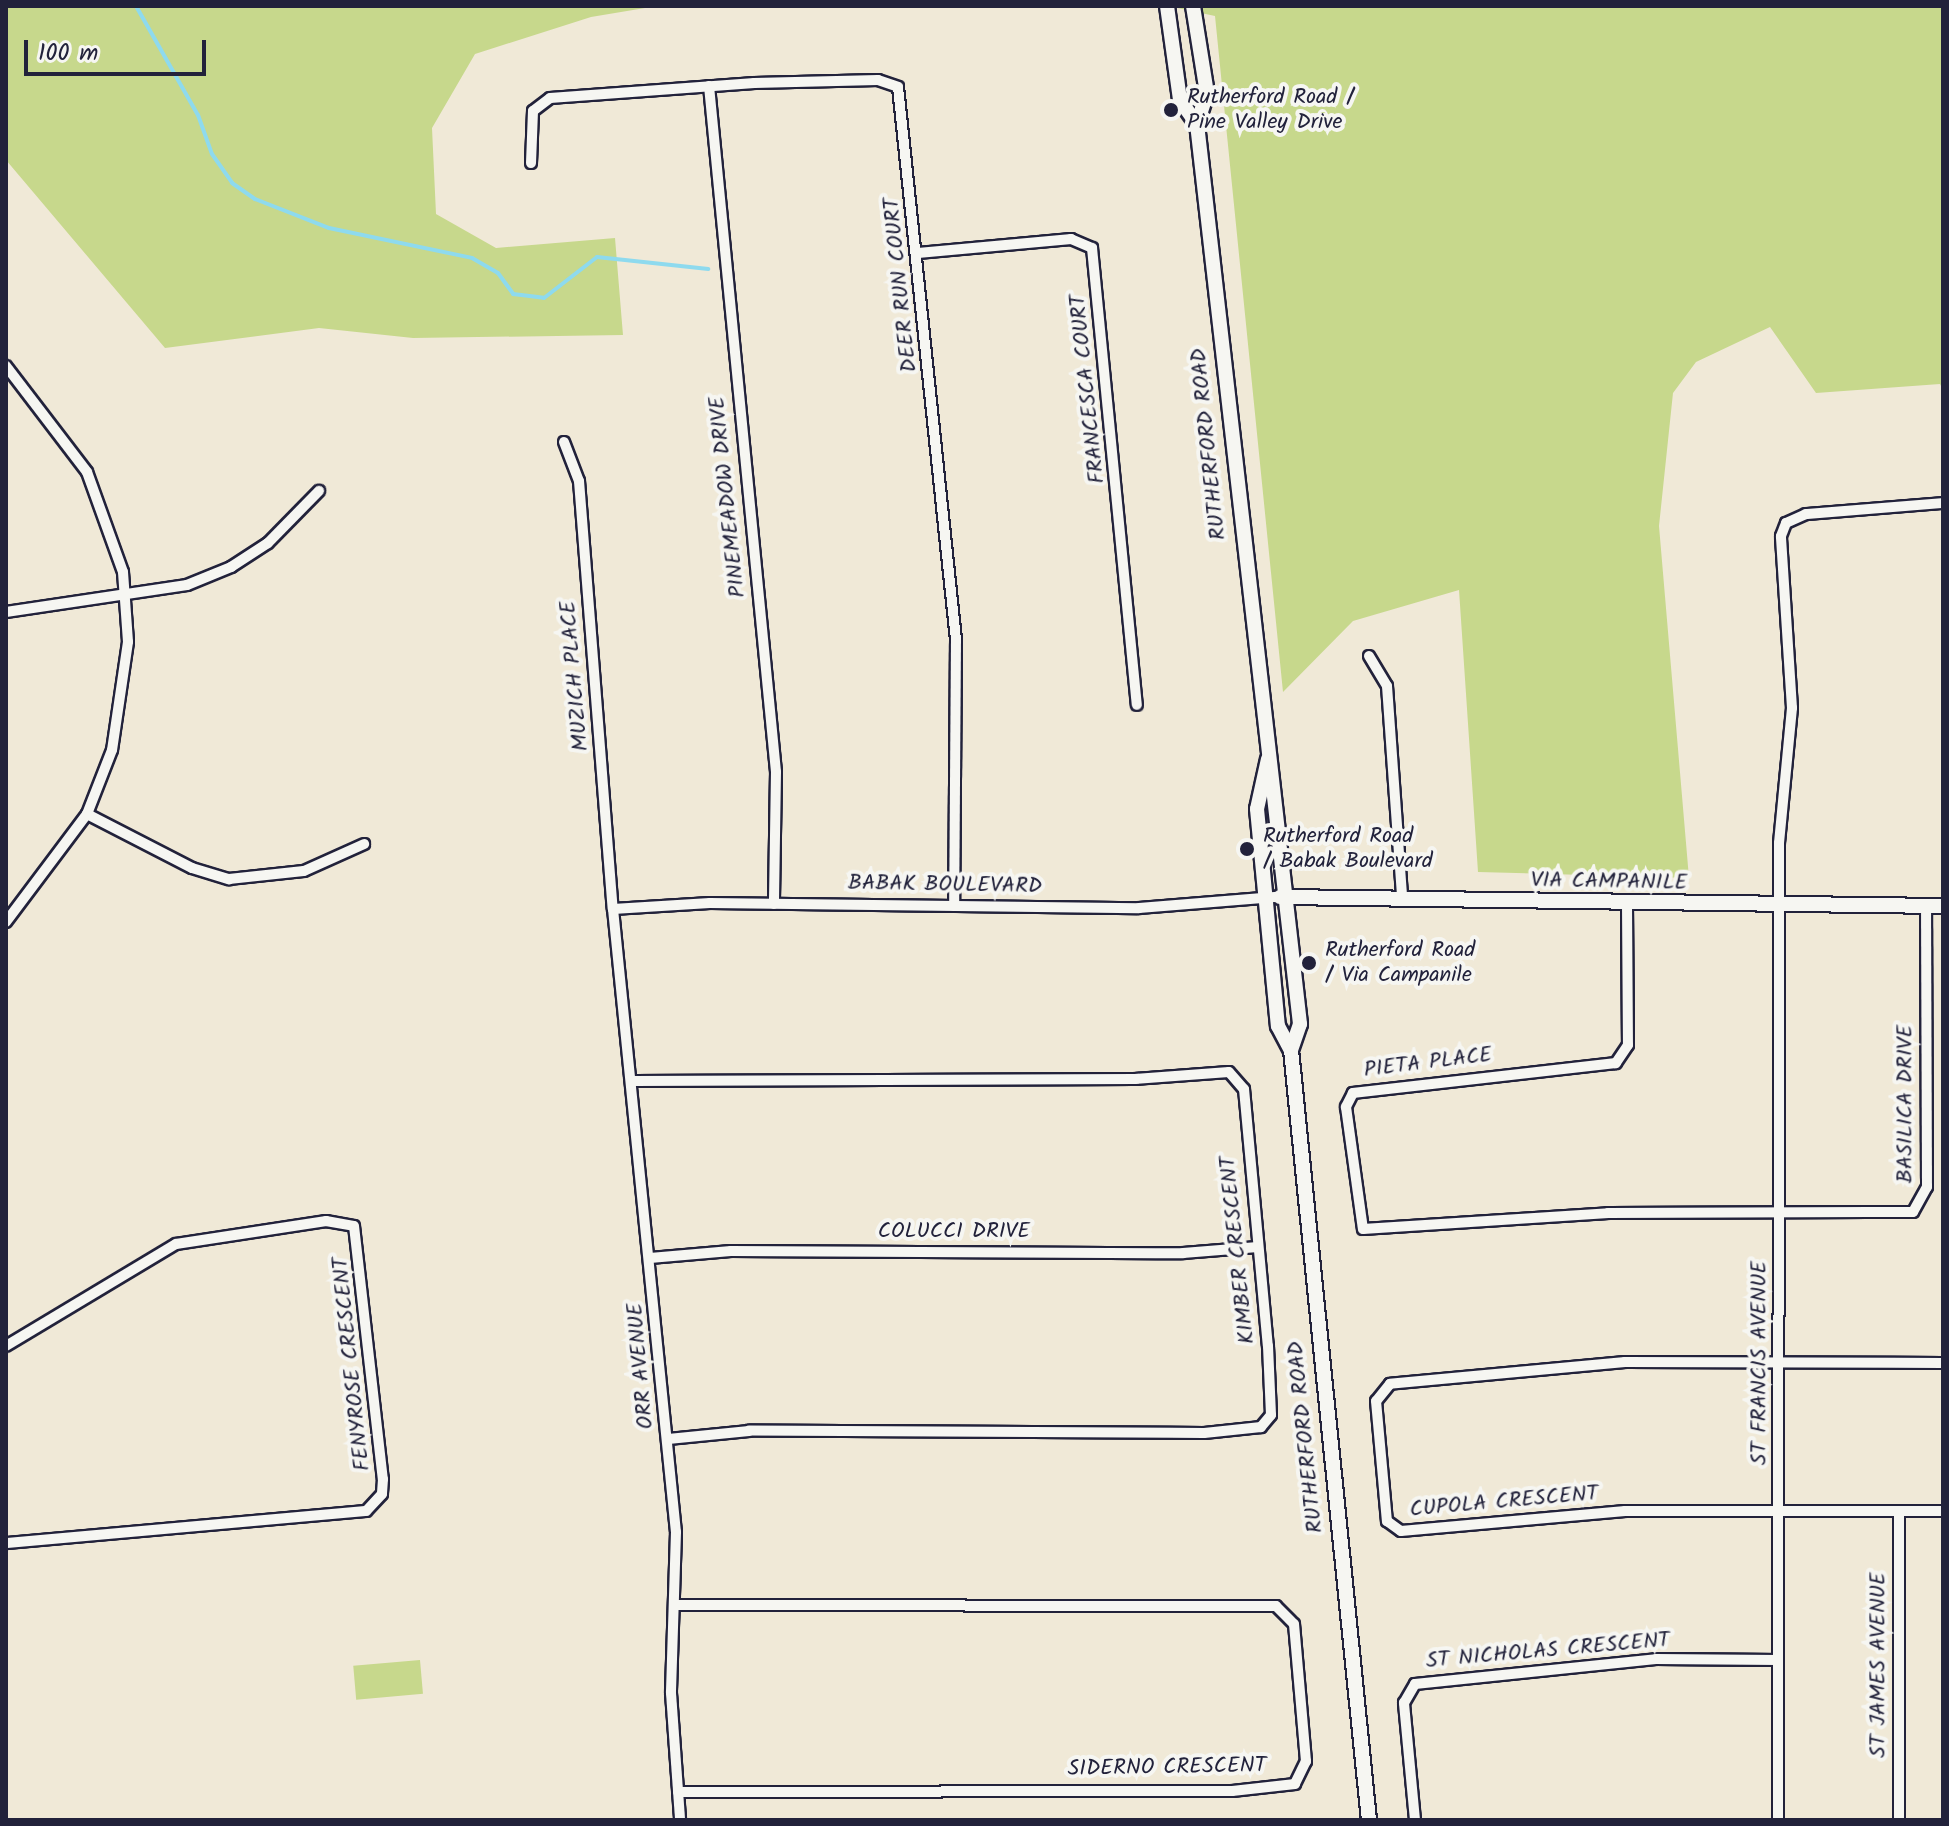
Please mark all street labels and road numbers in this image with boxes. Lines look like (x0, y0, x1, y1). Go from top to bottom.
street label: DEER RUN COURT (879, 196, 923, 374)
street label: FRANCESCA COURT (1065, 293, 1111, 485)
street label: RUTHERFORD ROAD (1186, 347, 1232, 541)
street label: PINEMEADOW DRIVE (704, 395, 752, 599)
street label: MUZICH PLACE (555, 600, 595, 752)
street label: VIA CAMPANILE (1531, 867, 1687, 897)
street label: BABAK BOULEVARD (848, 870, 1042, 900)
street label: BASILICA DRIVE (1893, 1025, 1919, 1183)
street label: PIETA PLACE (1362, 1042, 1494, 1084)
street label: KIMBER CRESCENT (1215, 1155, 1261, 1345)
street label: COLUCCI DRIVE (878, 1219, 1030, 1245)
street label: FENYROSE CRESCENT (328, 1256, 376, 1472)
street label: ST FRANCIS AVENUE (1747, 1261, 1773, 1465)
street label: ORR AVENUE (622, 1302, 660, 1430)
street label: RUTHERFORD ROAD (1283, 1340, 1329, 1534)
street label: CUPOLA CRESCENT (1409, 1481, 1599, 1523)
street label: ST JAMES AVENUE (1866, 1572, 1892, 1758)
street label: ST NICHOLAS CRESCENT (1425, 1627, 1671, 1675)
street label: SIDERNO CRESCENT (1067, 1753, 1267, 1783)

